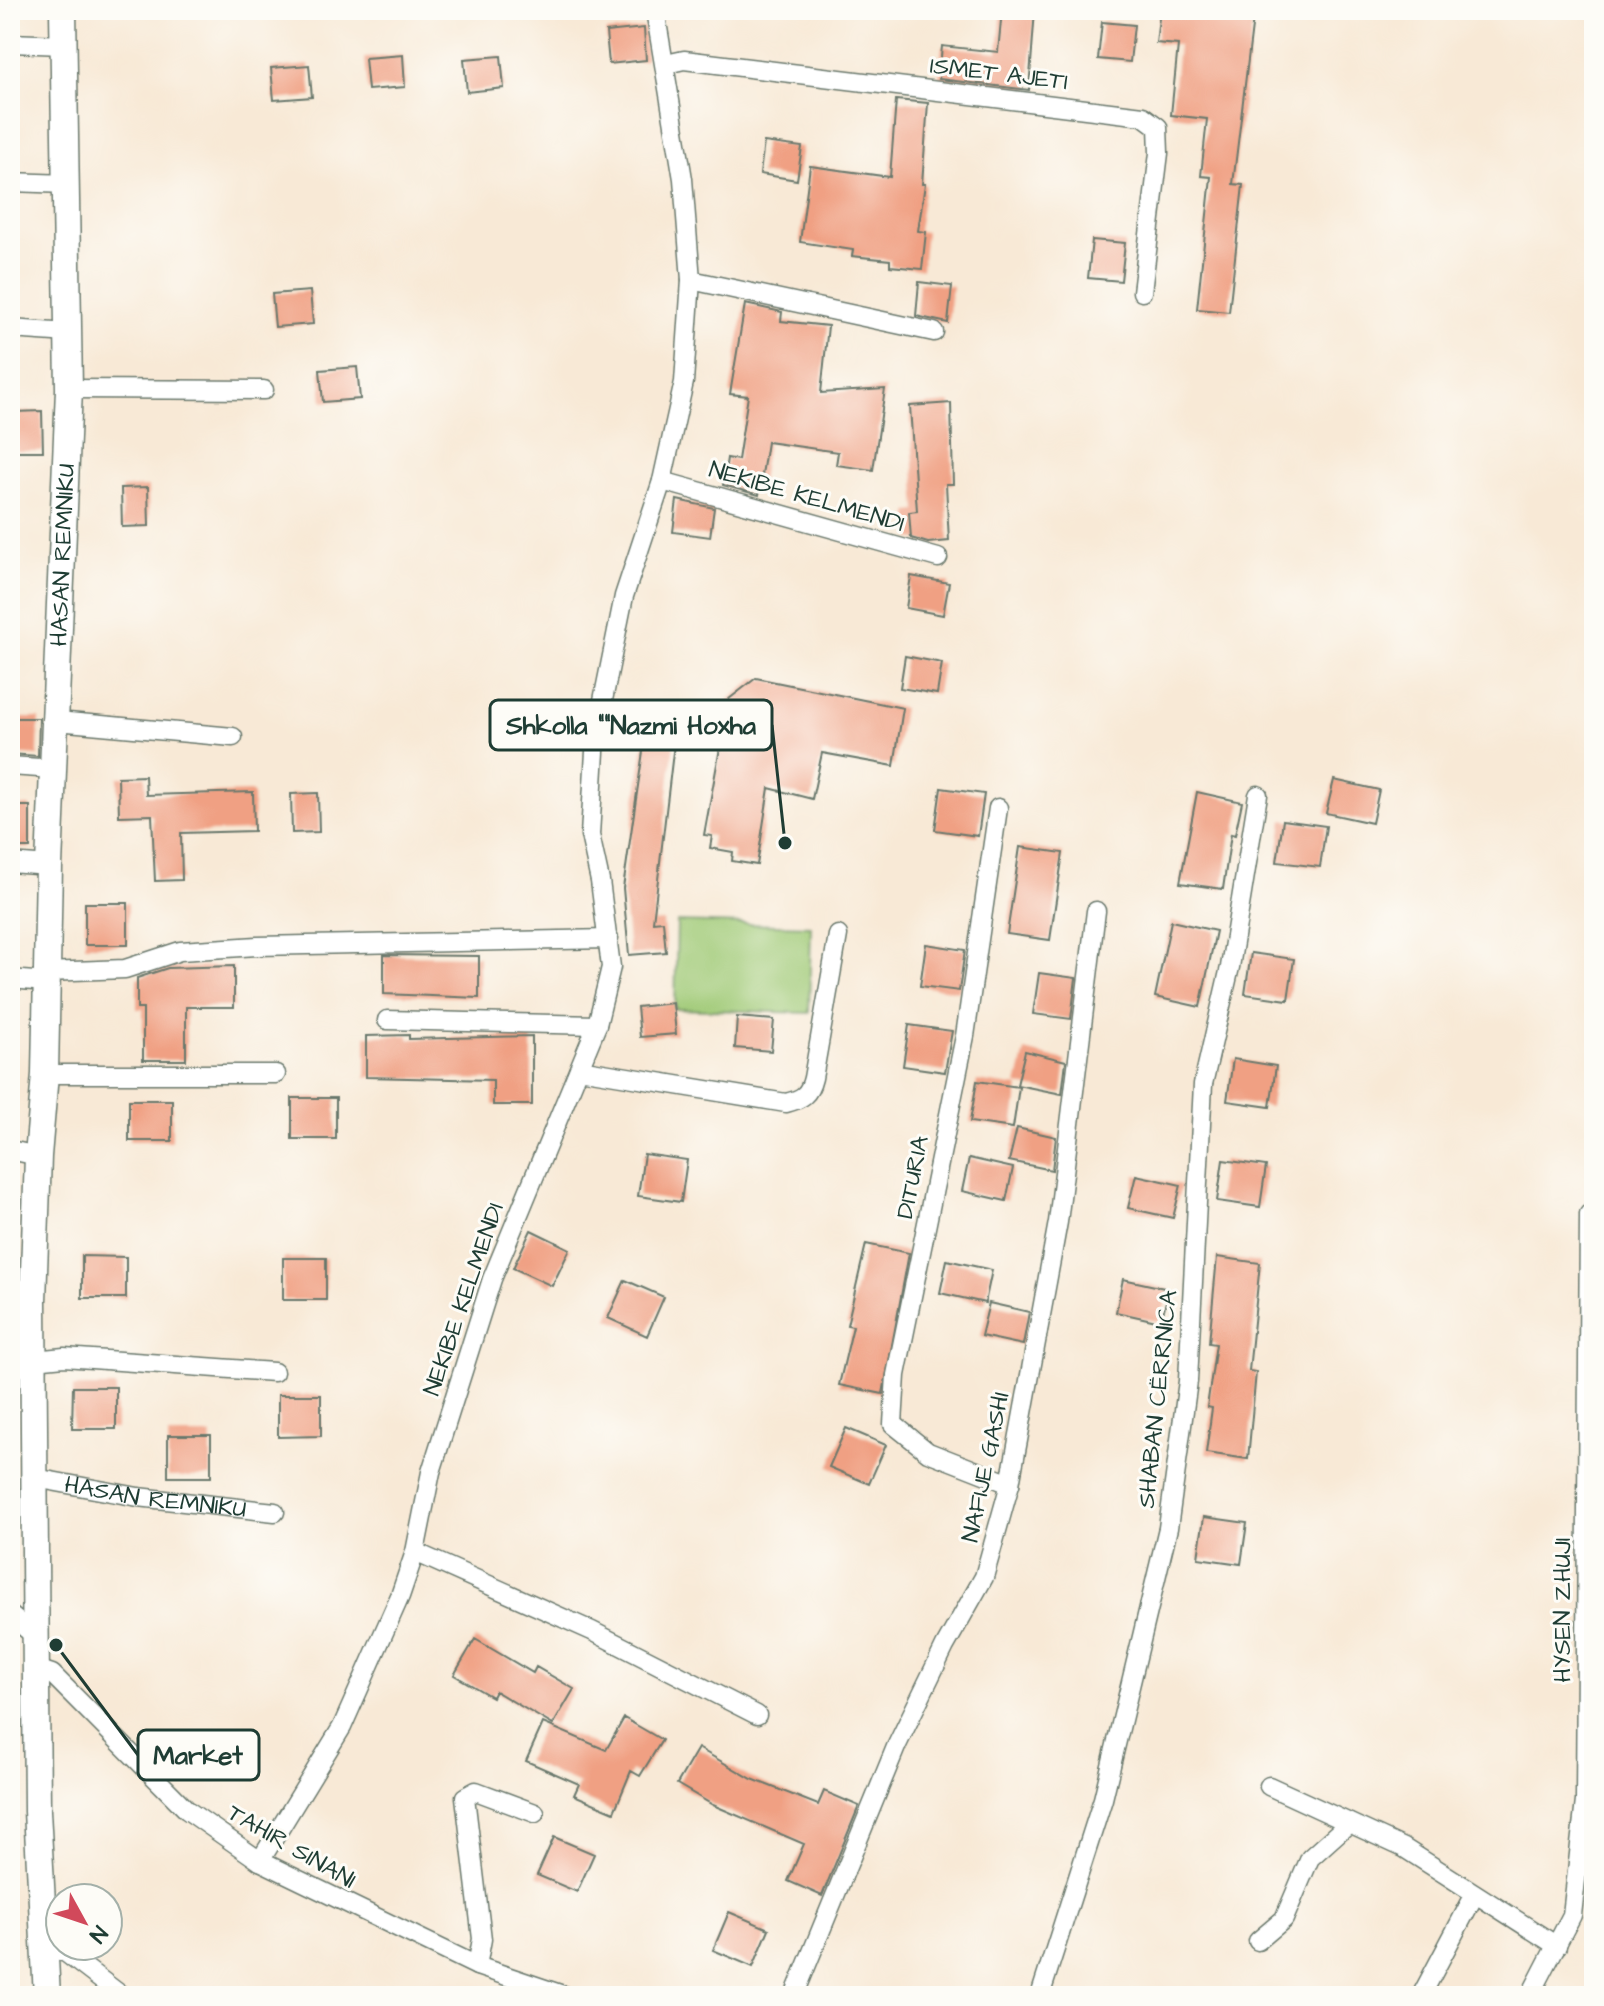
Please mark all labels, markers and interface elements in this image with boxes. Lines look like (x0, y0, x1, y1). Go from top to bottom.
street label: ISMET AJETI (928, 49, 1070, 99)
street label: NEKIBE KELMENDI (705, 453, 908, 541)
street label: HASAN REMNIKU (42, 463, 84, 647)
callout: Shkolla ""Nazmi Hoxha (490, 700, 772, 750)
text: Shkolla ""Nazmi Hoxha (505, 708, 757, 744)
street label: DITURIA (888, 1133, 938, 1222)
street label: NEKIBE KELMENDI (415, 1198, 513, 1400)
street label: SHABAN CËRRNICA (1130, 1288, 1186, 1510)
street label: NAFIJE GASHI (953, 1389, 1018, 1545)
street label: HASAN REMNIKU (62, 1468, 248, 1527)
street label: HYSEN ZHUJI (1546, 1538, 1580, 1682)
callout: Market (138, 1730, 259, 1780)
text: Market (153, 1738, 243, 1774)
street label: TAHIR SINANI (221, 1796, 362, 1897)
north arrow (44, 1882, 124, 1962)
text: N (82, 1919, 114, 1949)

